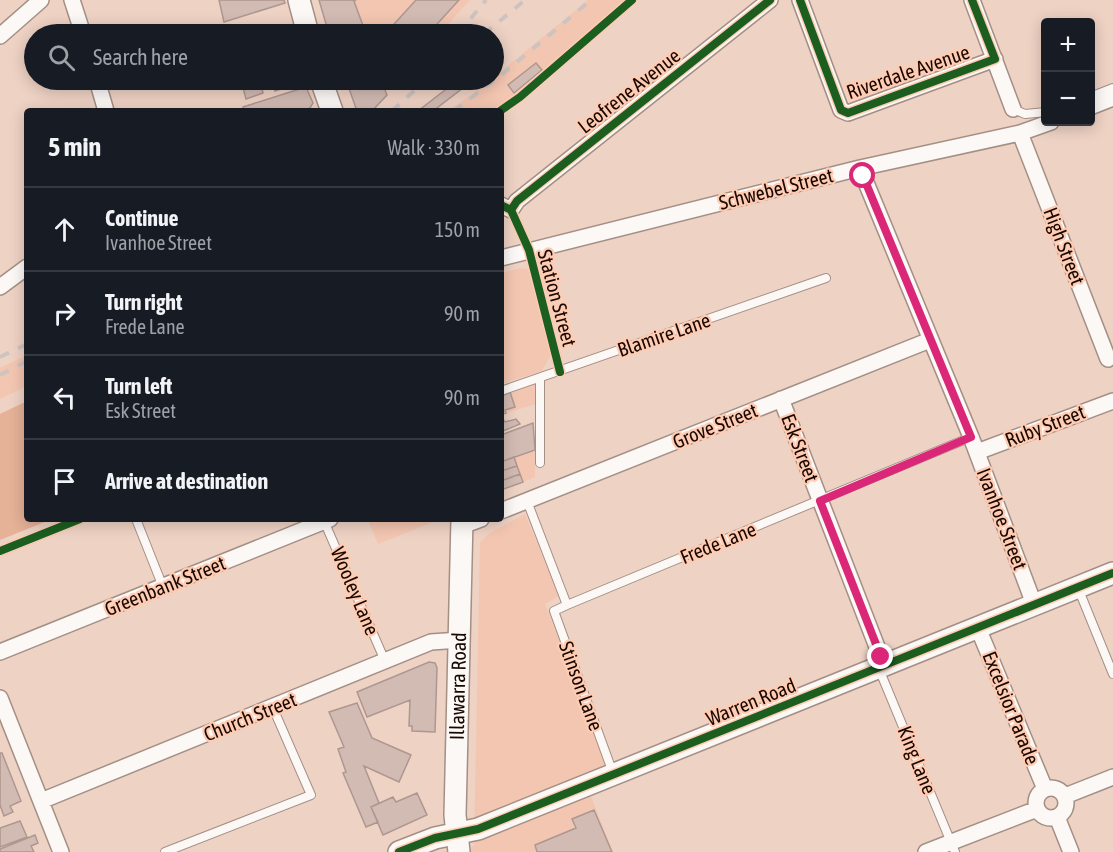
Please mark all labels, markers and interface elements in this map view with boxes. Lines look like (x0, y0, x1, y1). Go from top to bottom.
map controls (1041, 18, 1095, 126)
button: + (1041, 18, 1095, 72)
search box (24, 24, 504, 90)
street label: Riverdale Avenue (843, 40, 972, 103)
icon: search (45, 41, 78, 74)
text: Search here (93, 44, 188, 70)
street label: Leofrene Avenue (573, 44, 684, 138)
button: − (1041, 72, 1095, 126)
text: 5 min (48, 132, 101, 162)
text: Walk · 330 m (388, 136, 480, 159)
route start (849, 162, 875, 188)
street label: Schwebel Street (716, 163, 836, 214)
street label: High Street (1039, 204, 1090, 288)
text: Continue (105, 205, 179, 231)
icon: ahead (48, 213, 81, 246)
text: 150 m (435, 218, 480, 241)
text: Ivanhoe Street (105, 231, 212, 254)
street label: Station Street (533, 247, 582, 349)
text: Turn right (105, 289, 182, 315)
icon: right (48, 297, 81, 330)
text: 90 m (444, 302, 480, 325)
street label: Blamire Lane (614, 308, 713, 361)
text: Frede Lane (105, 315, 185, 338)
text: Turn left (105, 373, 172, 399)
icon: left (48, 381, 81, 414)
text: 90 m (444, 386, 480, 409)
street label: Grove Street (669, 398, 761, 453)
text: Esk Street (105, 399, 176, 422)
street label: Ruby Street (1002, 400, 1088, 451)
street label: Esk Street (777, 411, 824, 485)
icon: arrive (48, 465, 81, 498)
street label: Ivanhoe Street (973, 465, 1032, 573)
text: Arrive at destination (105, 468, 268, 494)
street label: Frede Lane (677, 517, 759, 568)
street label: Wooley Lane (327, 543, 384, 638)
street label: Greenbank Street (101, 551, 229, 620)
street label: Illawarra Road (445, 632, 470, 740)
street label: Stinson Lane (555, 638, 608, 734)
route end (867, 643, 893, 669)
street label: Excelsior Parade (978, 648, 1045, 768)
street label: Warren Road (703, 673, 799, 730)
street label: Church Street (200, 687, 300, 746)
street label: King Lane (893, 722, 941, 797)

